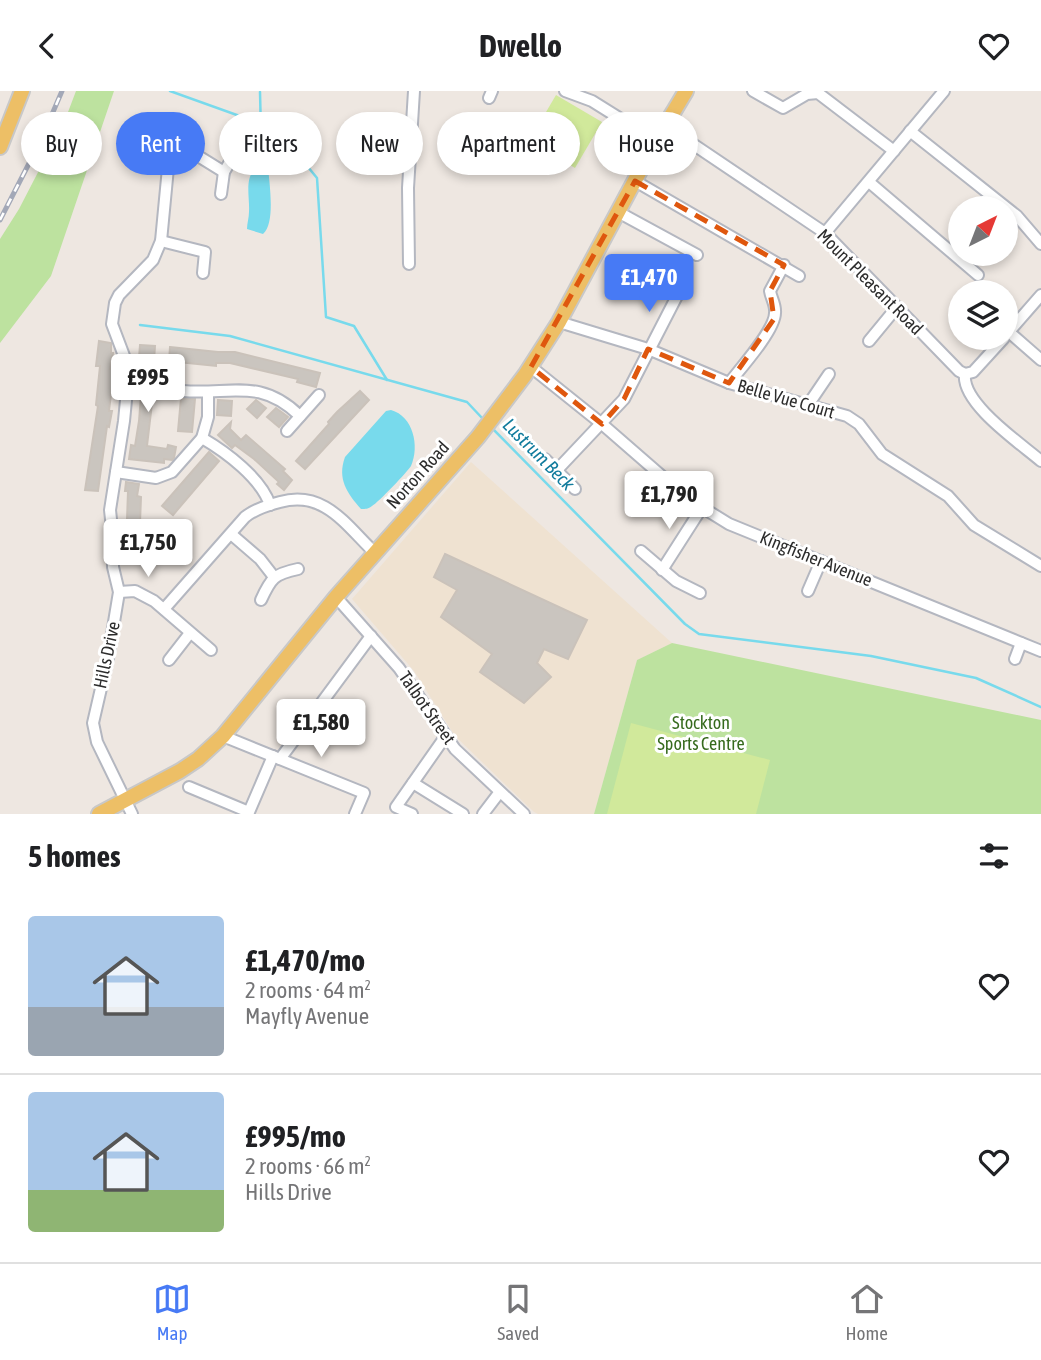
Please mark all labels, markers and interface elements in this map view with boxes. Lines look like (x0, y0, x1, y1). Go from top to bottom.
icon: back (28, 27, 66, 65)
text: Dwello (479, 27, 562, 64)
icon: heart (975, 27, 1013, 65)
chip: Buy (21, 112, 102, 175)
chip: Rent (116, 112, 205, 175)
chip: Filters (219, 112, 322, 175)
chip: New (336, 112, 423, 175)
chip: Apartment (437, 112, 580, 175)
chip: House (594, 112, 698, 175)
north arrow (948, 196, 1018, 266)
map controls (948, 196, 1018, 350)
street label: Mount Pleasant Road (813, 224, 928, 339)
pin: £1,470 (592, 255, 706, 314)
text: £1,470 (621, 264, 678, 290)
button: layers (948, 280, 1018, 350)
pin: £995 (107, 355, 189, 414)
text: £995 (127, 364, 169, 390)
street label: Belle Vue Court (735, 375, 837, 422)
water label: Lustrum Beck (499, 414, 580, 495)
street label: Norton Road (382, 437, 453, 513)
pin: £1,790 (612, 471, 726, 531)
text: £1,790 (641, 481, 698, 507)
pin: £1,750 (91, 519, 205, 579)
street label: Kingfisher Avenue (757, 526, 875, 591)
text: £1,750 (120, 529, 177, 555)
street label: Hills Drive (89, 620, 124, 690)
street label: Talbot Street (395, 667, 460, 748)
pin: £1,580 (264, 699, 378, 759)
text: £1,580 (293, 709, 350, 735)
park label: Stockton Sports Centre (657, 712, 745, 754)
icon: filters (975, 837, 1013, 875)
text: 5 homes (28, 839, 121, 873)
text: £1,470/mo (245, 943, 365, 977)
icon: home (84, 944, 168, 1028)
icon: heart (975, 967, 1013, 1005)
text: 2 rooms · 64 m² (245, 977, 371, 1003)
text: Mayfly Avenue (245, 1003, 369, 1029)
text: £995/mo (245, 1119, 346, 1153)
icon: home (84, 1120, 168, 1204)
icon: heart (975, 1143, 1013, 1181)
text: 2 rooms · 66 m² (245, 1153, 371, 1179)
text: Hills Drive (245, 1179, 332, 1205)
tab: Map (153, 1280, 191, 1344)
tab: Saved (497, 1280, 539, 1344)
tab: Home (846, 1280, 888, 1344)

